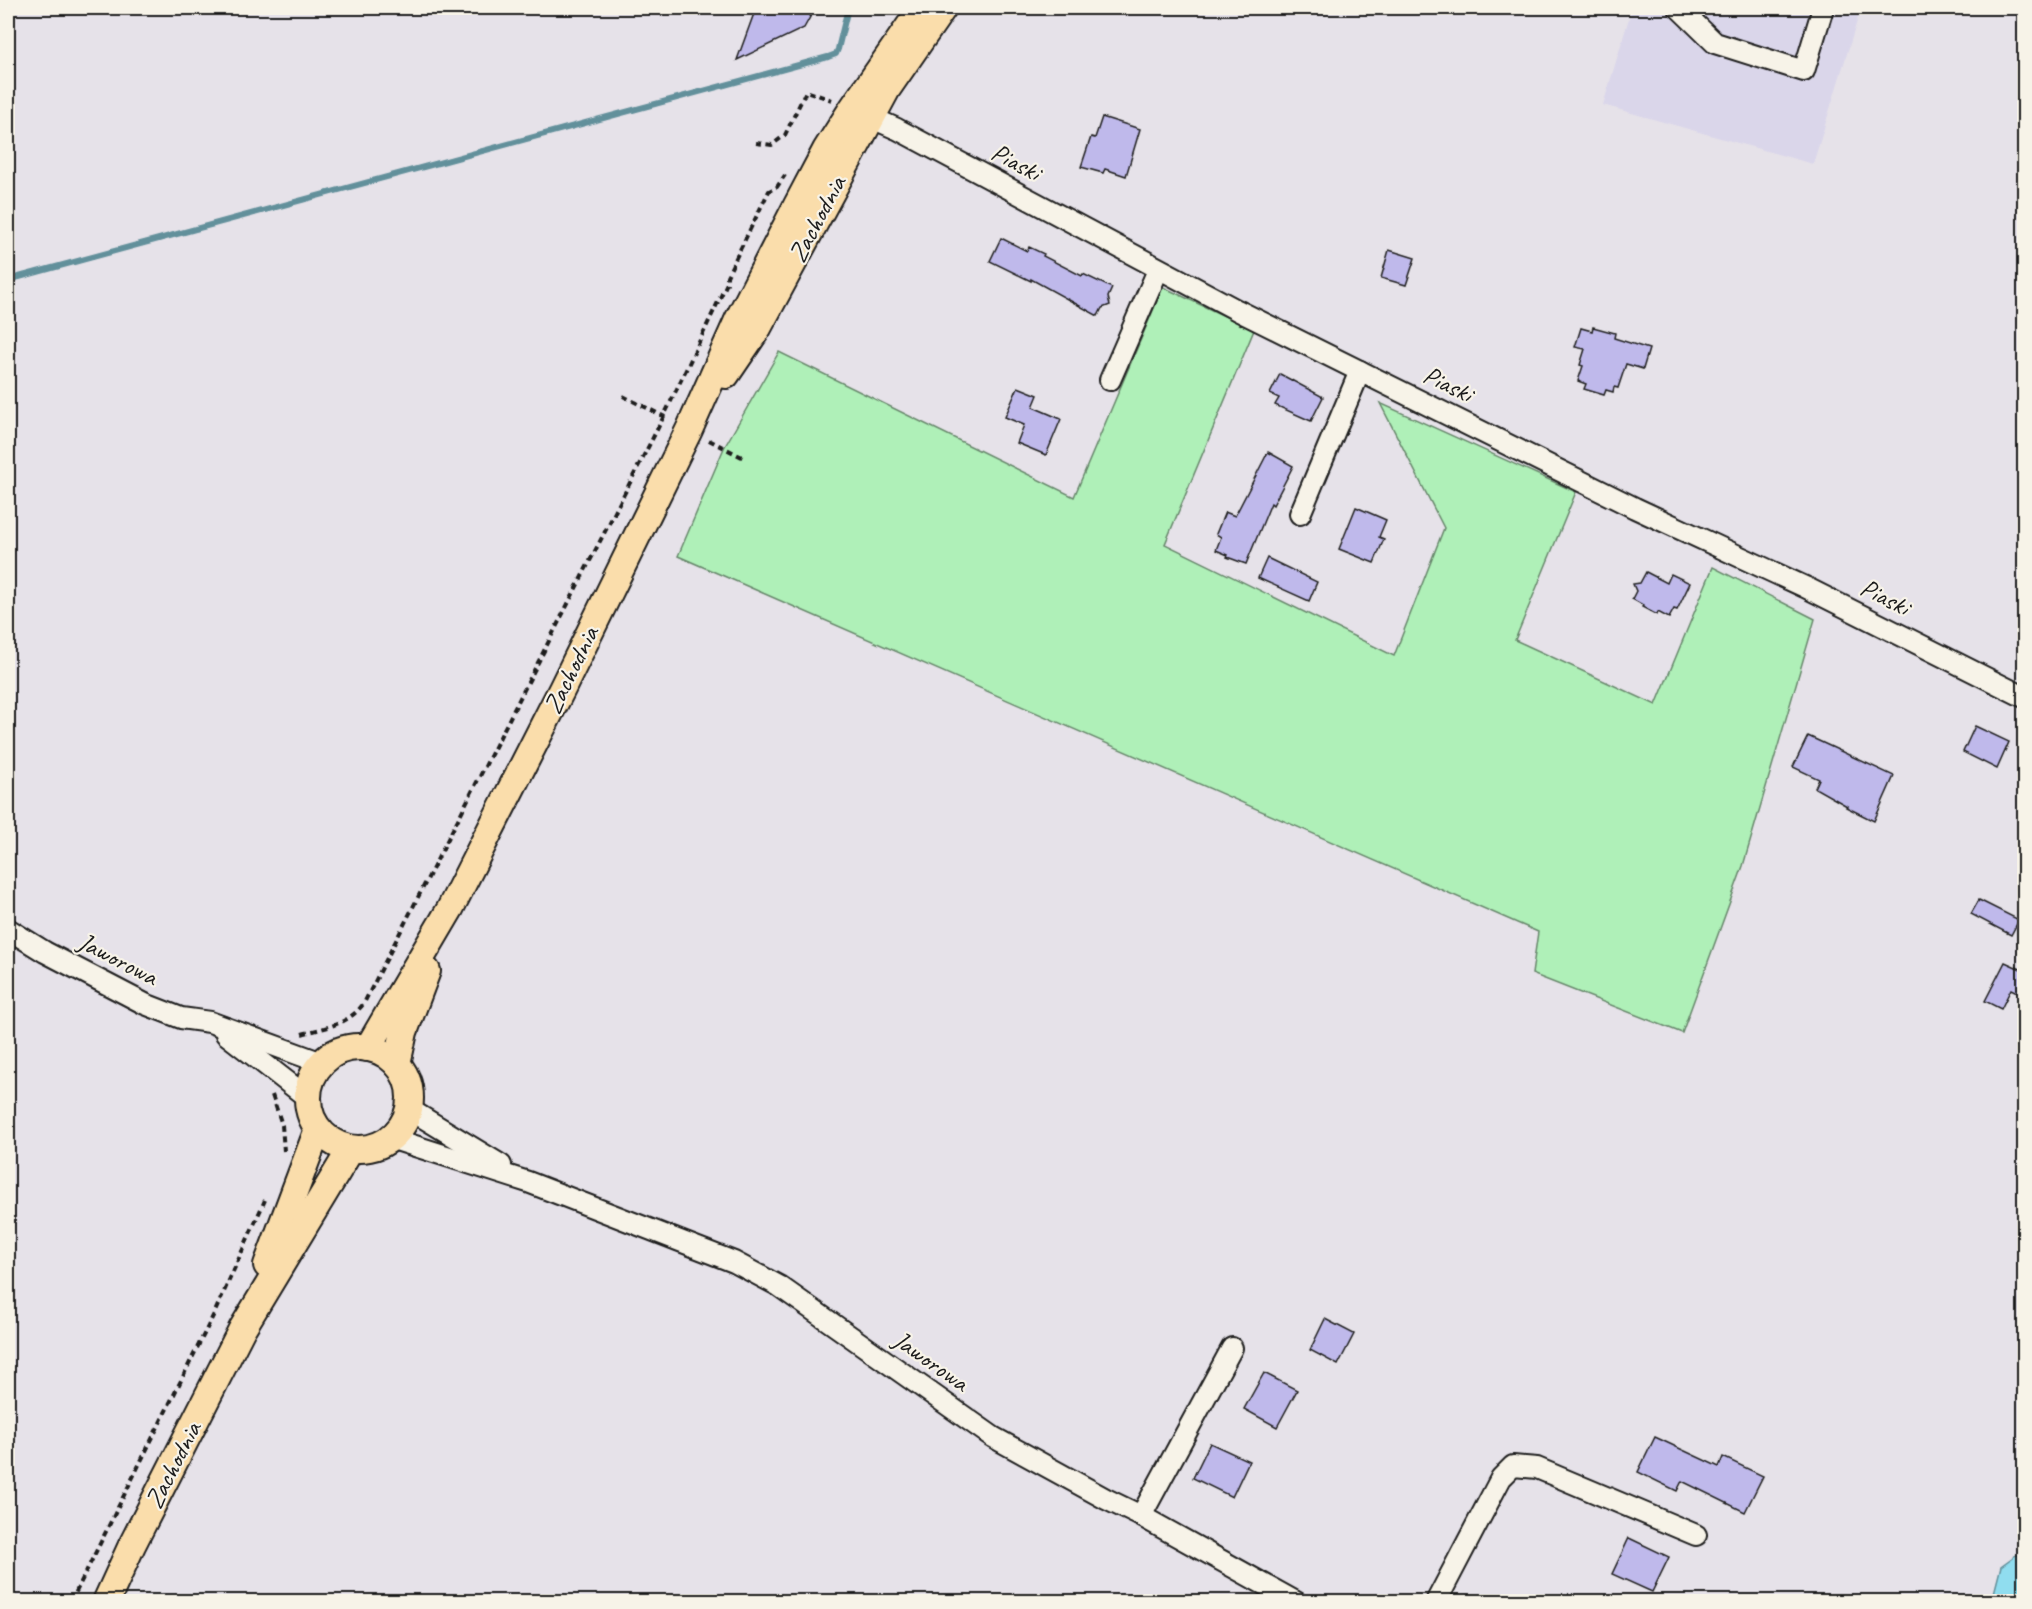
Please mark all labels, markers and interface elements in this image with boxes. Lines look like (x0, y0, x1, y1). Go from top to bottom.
street label: Piaski (986, 135, 1049, 190)
street label: Zachodnia (781, 169, 854, 268)
street label: Piaski (1418, 358, 1481, 411)
street label: Piaski (1855, 571, 1918, 625)
street label: Zachodnia (536, 620, 607, 719)
street label: Jaworowa (71, 924, 165, 994)
street label: Jaworowa (885, 1322, 977, 1400)
street label: Zachodnia (137, 1415, 210, 1514)

